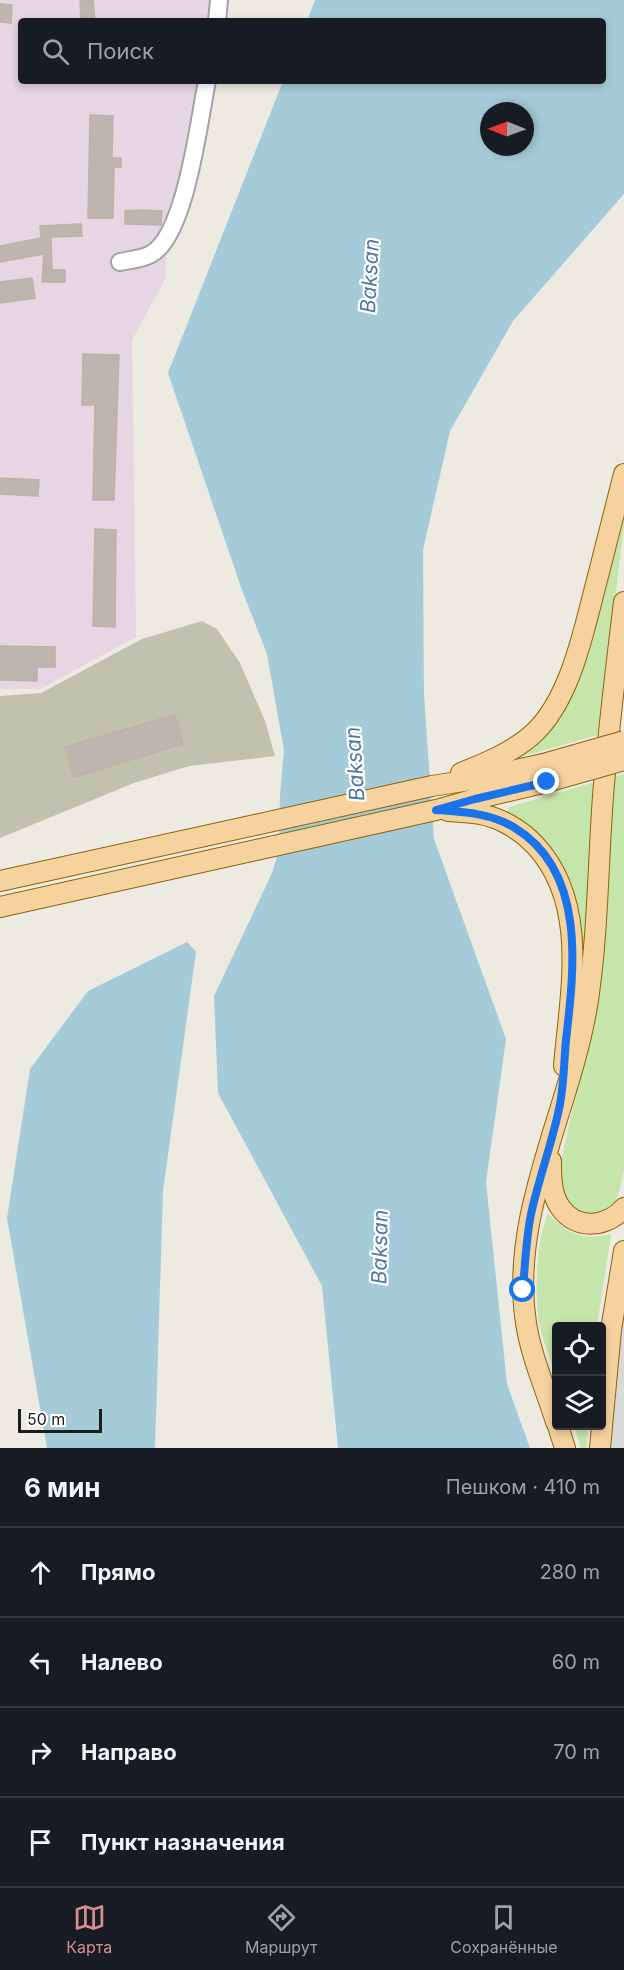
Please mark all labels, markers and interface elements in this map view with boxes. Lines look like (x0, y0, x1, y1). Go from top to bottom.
search box (18, 18, 606, 84)
icon: search (39, 35, 72, 68)
text: Поиск (87, 38, 154, 64)
north arrow (480, 102, 534, 156)
water label: Baksan (355, 238, 384, 314)
water label: Baksan (339, 726, 370, 802)
route end (533, 768, 559, 794)
water label: Baksan (366, 1210, 393, 1284)
route start (509, 1276, 535, 1302)
map controls (552, 1322, 606, 1430)
button: locate (552, 1322, 606, 1376)
button: layers (552, 1376, 606, 1430)
scale bar (18, 1406, 102, 1434)
text: 50 m (27, 1409, 65, 1429)
text: 6 мин (24, 1472, 101, 1503)
text: Пешком · 410 m (446, 1475, 600, 1499)
icon: ahead (24, 1556, 57, 1589)
text: Прямо (81, 1559, 155, 1585)
text: 280 m (540, 1560, 600, 1584)
icon: left (24, 1646, 57, 1679)
text: Налево (81, 1649, 163, 1675)
text: 60 m (552, 1650, 600, 1674)
icon: right (24, 1736, 57, 1769)
text: Направо (81, 1739, 177, 1765)
text: 70 m (553, 1740, 600, 1764)
icon: arrive (24, 1826, 57, 1859)
text: Пункт назначения (81, 1829, 285, 1855)
tab: Карта (66, 1901, 112, 1957)
tab: Маршрут (245, 1901, 318, 1957)
tab: Сохранённые (450, 1901, 558, 1957)

